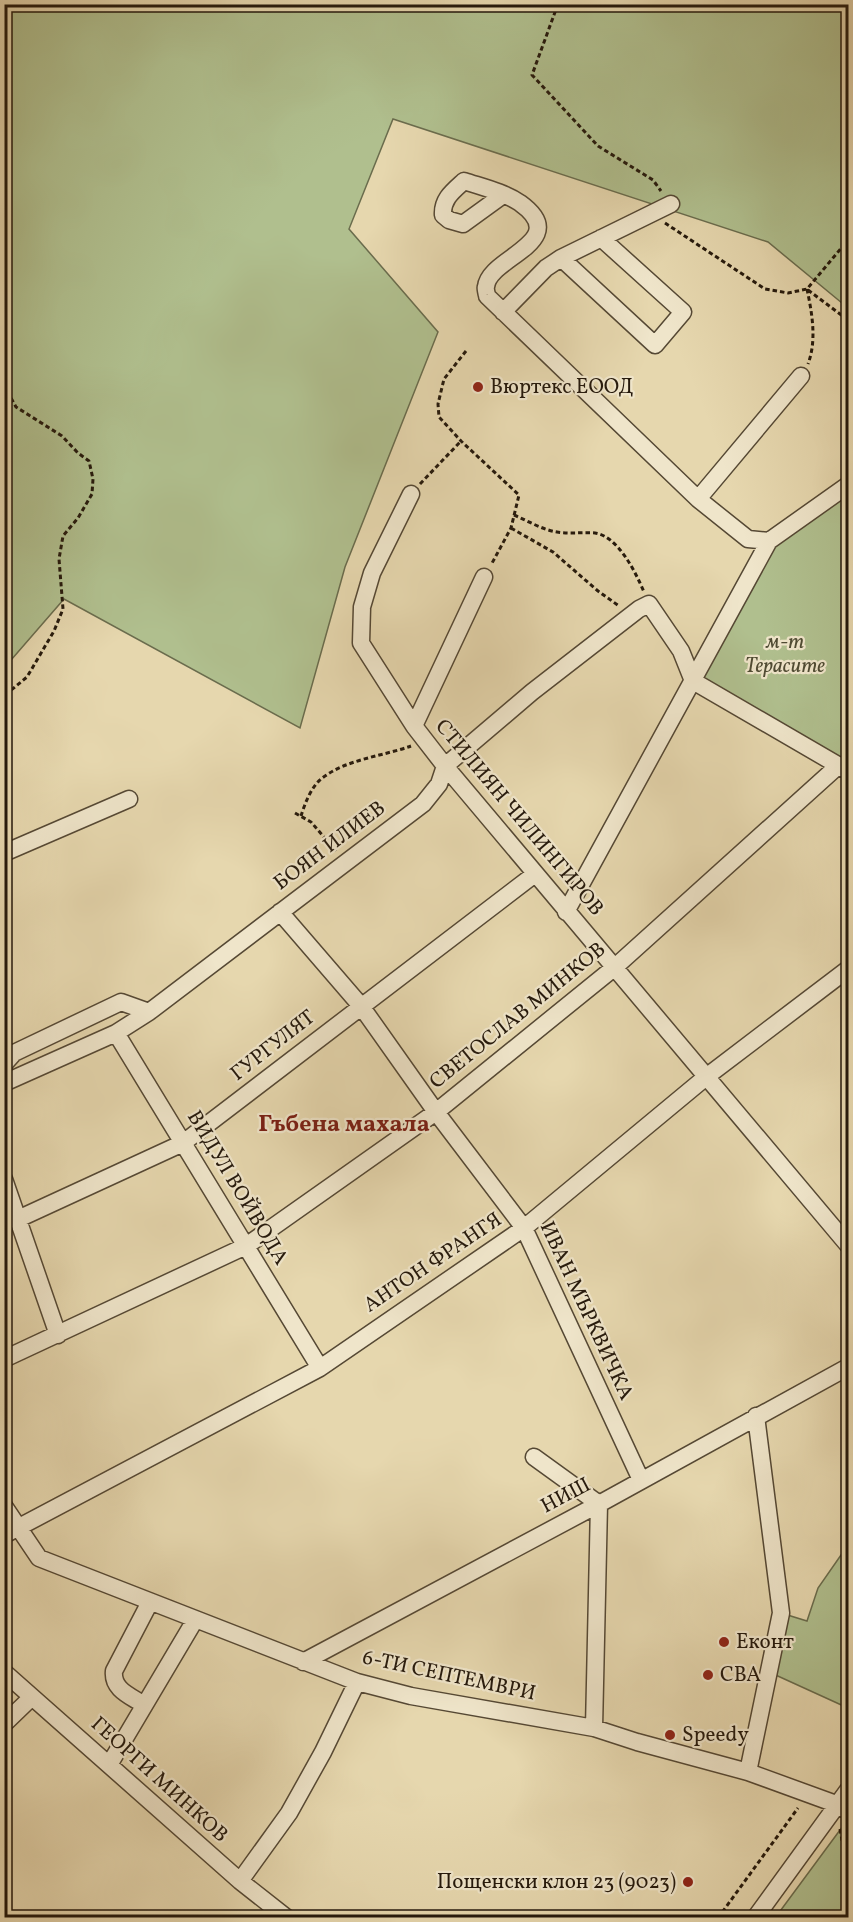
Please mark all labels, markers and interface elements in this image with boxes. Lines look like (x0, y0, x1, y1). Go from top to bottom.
place label: Вюртекс ЕООД (490, 373, 634, 402)
marker: Вюртекс ЕООД (471, 380, 485, 394)
park label: м-т Терасите (745, 628, 825, 681)
street label: СТИЛИЯН ЧИЛИНГИРОВ (428, 713, 610, 923)
street label: БОЯН ИЛИЕВ (268, 794, 392, 898)
street label: СВЕТОСЛАВ МИНКОВ (424, 936, 612, 1096)
street label: ГУРГУЛЯТ (225, 1004, 321, 1088)
street label: ВИДУЛ ВОЙВОДА (179, 1105, 295, 1271)
district label: Гъбена махала (258, 1108, 430, 1142)
street label: АНТОН ФРАНГЯ (358, 1206, 508, 1320)
street label: ИВАН МЪРКВИЧКА (532, 1217, 640, 1405)
street label: НИШ (536, 1471, 596, 1521)
place label: Еконт (736, 1628, 794, 1657)
marker: Еконт (717, 1635, 731, 1649)
street label: 6-ТИ СЕПТЕМВРИ (360, 1643, 538, 1709)
place label: CBA (720, 1661, 761, 1690)
marker: CBA (701, 1668, 715, 1682)
street label: ГЕОРГИ МИНКОВ (84, 1710, 234, 1850)
place label: Speedy (682, 1721, 749, 1750)
marker: Speedy (663, 1728, 677, 1742)
place label: Пощенски клон 23 (9023) (437, 1868, 676, 1897)
marker: Пощенски клон 23 (9023) (681, 1875, 695, 1889)

